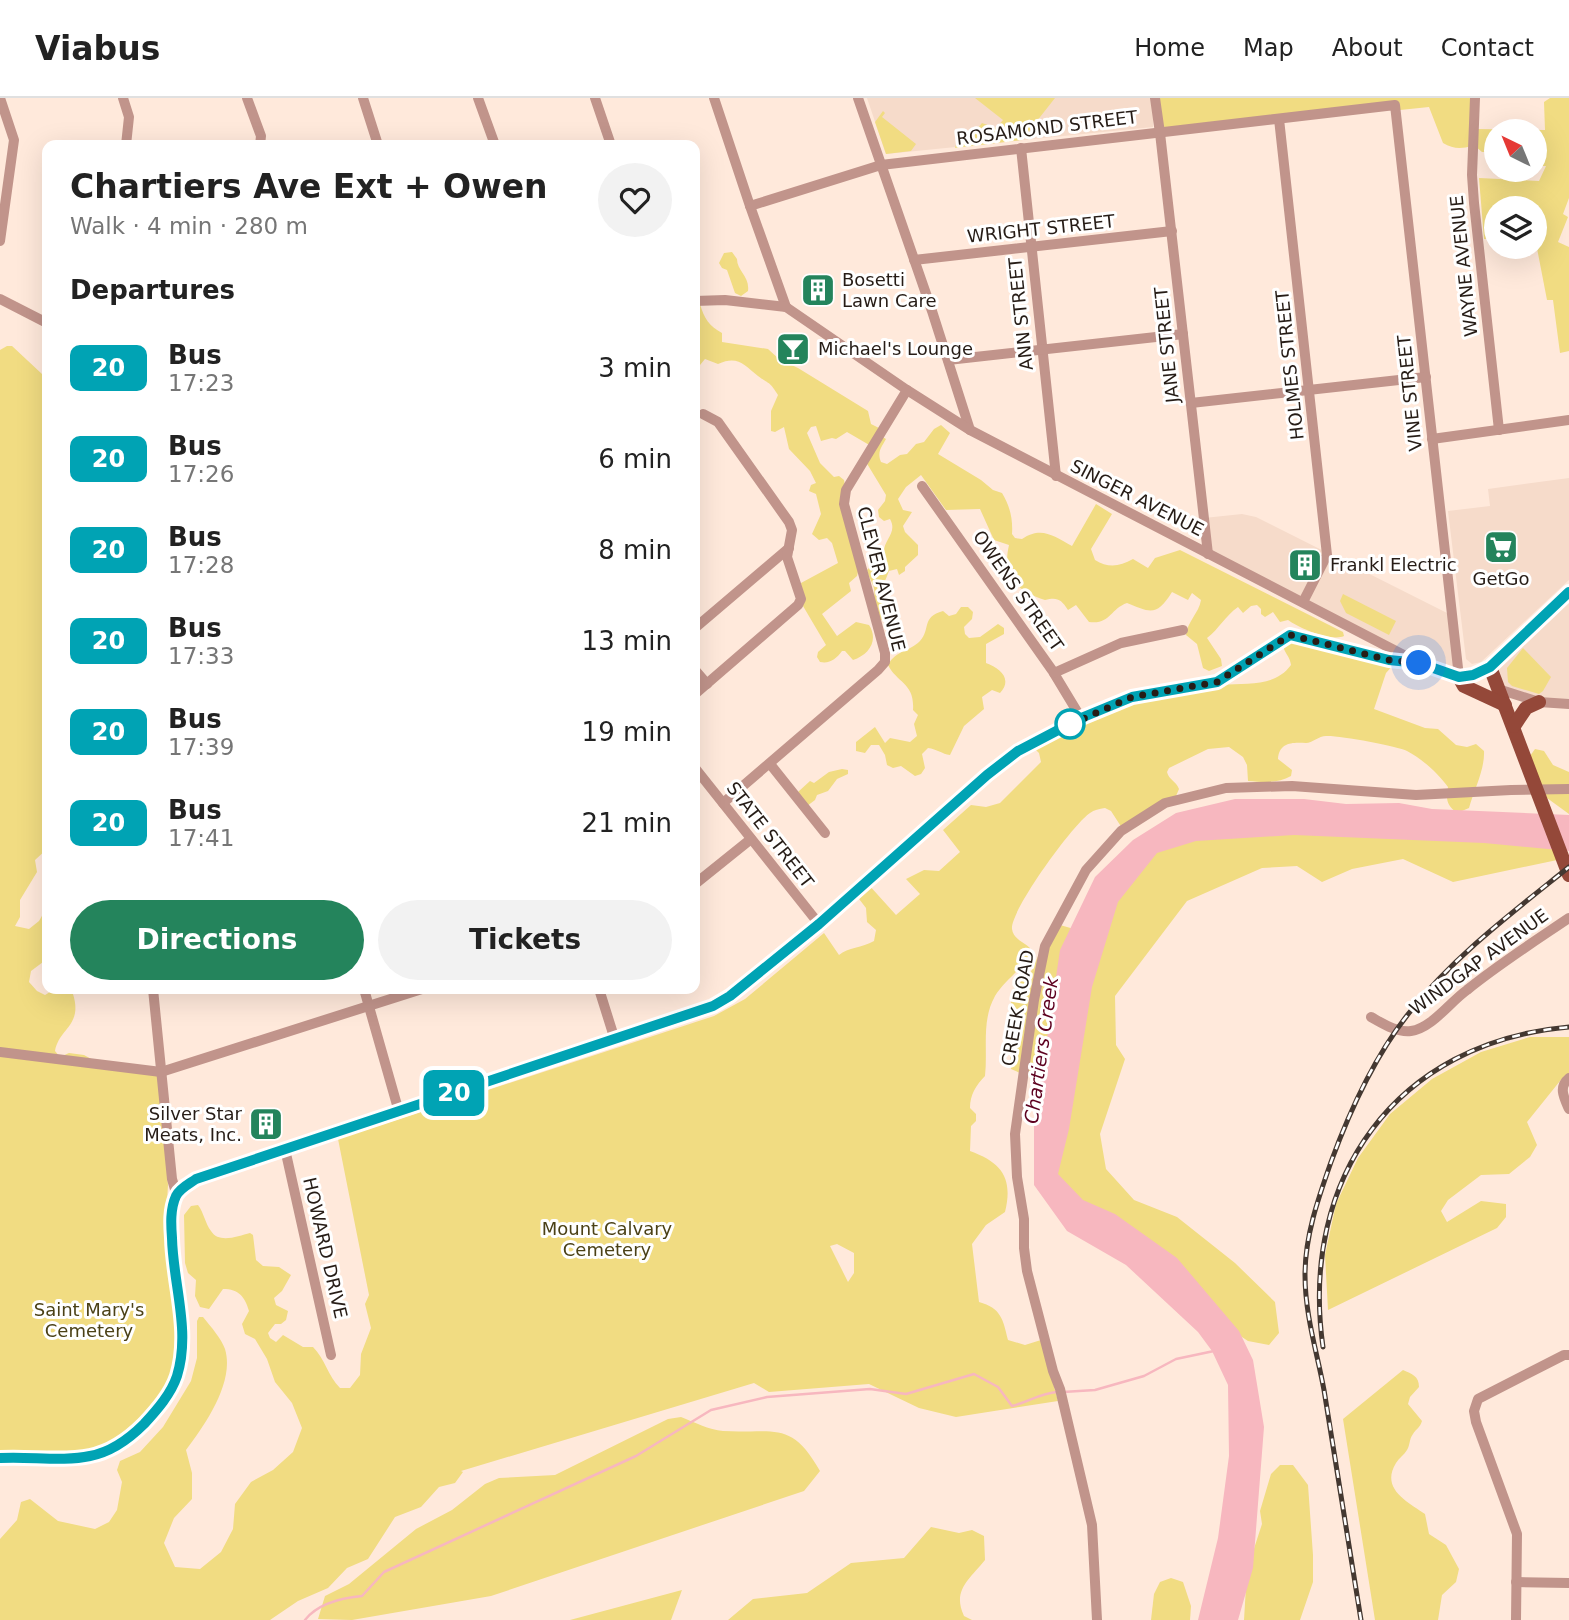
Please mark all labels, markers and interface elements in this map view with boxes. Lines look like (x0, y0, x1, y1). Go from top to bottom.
text: Viabus (35, 29, 160, 68)
text: Home (1134, 34, 1205, 62)
text: Map (1243, 34, 1294, 62)
text: About (1332, 34, 1403, 62)
text: Contact (1441, 34, 1534, 62)
street label: ROSAMOND STREET (955, 106, 1140, 149)
north arrow (1484, 119, 1547, 182)
map controls (1484, 119, 1547, 259)
button: heart (598, 163, 672, 237)
text: Chartiers Ave Ext + Owen (70, 167, 548, 206)
street label: WAYNE AVENUE (1446, 194, 1481, 338)
button: layers (1484, 196, 1547, 259)
street label: WRIGHT STREET (966, 210, 1117, 247)
text: Walk · 4 min · 280 m (70, 213, 308, 239)
street label: ANN STREET (1004, 255, 1037, 372)
place label: Bosetti Lawn Care (842, 269, 937, 311)
building icon: Bosetti Lawn Care (799, 271, 837, 309)
text: Departures (70, 275, 235, 305)
street label: JANE STREET (1150, 285, 1183, 405)
street label: HOLMES STREET (1271, 288, 1308, 441)
bar icon: Michael's Lounge (774, 330, 812, 368)
street label: VINE STREET (1393, 333, 1426, 452)
place label: Michael's Lounge (818, 338, 973, 359)
text: Bus (168, 340, 222, 370)
text: 3 min (598, 353, 672, 383)
text: 20 (92, 354, 125, 382)
text: 17:23 (168, 370, 234, 396)
text: Bus (168, 431, 222, 461)
text: 6 min (598, 444, 672, 474)
text: 20 (92, 445, 125, 473)
street label: SINGER AVENUE (1067, 455, 1207, 540)
text: 17:26 (168, 461, 234, 487)
street label: CLEVER AVENUE (853, 504, 910, 654)
text: Bus (168, 522, 222, 552)
street label: OWENS STREET (969, 526, 1068, 656)
supermarket icon: GetGo (1482, 528, 1520, 566)
text: 8 min (598, 535, 672, 565)
text: 20 (92, 536, 125, 564)
building icon: Frankl Electric (1286, 546, 1324, 584)
text: 17:28 (168, 552, 234, 578)
place label: Frankl Electric (1330, 554, 1457, 575)
place label: GetGo (1472, 568, 1530, 589)
text: Bus (168, 613, 222, 643)
text: 13 min (582, 626, 672, 656)
text: 20 (92, 627, 125, 655)
text: 17:33 (168, 643, 234, 669)
your location (1401, 645, 1436, 680)
text: Bus (168, 704, 222, 734)
unlabelled marker (1055, 709, 1085, 739)
text: 19 min (582, 717, 672, 747)
text: 20 (92, 718, 125, 746)
text: 17:39 (168, 734, 234, 760)
street label: STATE STREET (723, 778, 819, 893)
text: Bus (168, 795, 222, 825)
text: 21 min (582, 808, 672, 838)
text: 20 (92, 809, 125, 837)
text: 17:41 (168, 825, 234, 851)
button: Directions (70, 900, 364, 980)
button: Tickets (378, 900, 672, 980)
street label: WINDGAP AVENUE (1405, 904, 1552, 1019)
street label: CREEK ROAD (997, 948, 1038, 1068)
water label: Chartiers Creek (1020, 974, 1062, 1125)
line badge: 20 (422, 1070, 486, 1116)
text: 20 (437, 1079, 471, 1107)
place label: Silver Star Meats, Inc. (144, 1103, 243, 1145)
building icon: Silver Star Meats, Inc. (247, 1105, 285, 1143)
street label: HOWARD DRIVE (299, 1175, 352, 1321)
park label: Mount Calvary Cemetery (542, 1218, 673, 1260)
park label: Saint Mary's Cemetery (34, 1299, 144, 1341)

